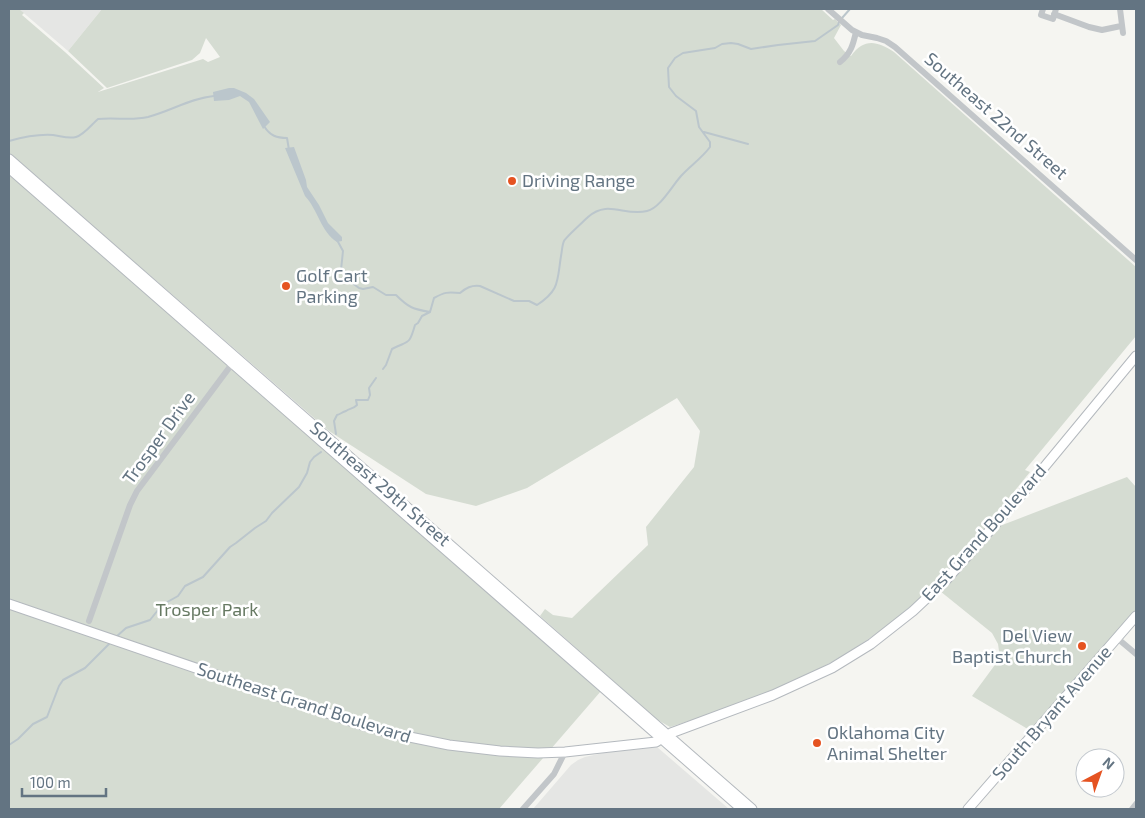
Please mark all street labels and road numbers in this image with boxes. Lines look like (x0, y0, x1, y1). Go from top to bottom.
street label: Southeast 22nd Street (921, 47, 1073, 184)
street label: Trosper Drive (117, 387, 199, 488)
street label: Southeast 29th Street (306, 416, 456, 550)
street label: East Grand Boulevard (916, 459, 1050, 605)
street label: South Bryant Avenue (987, 641, 1116, 784)
street label: Southeast Grand Boulevard (194, 657, 414, 747)

